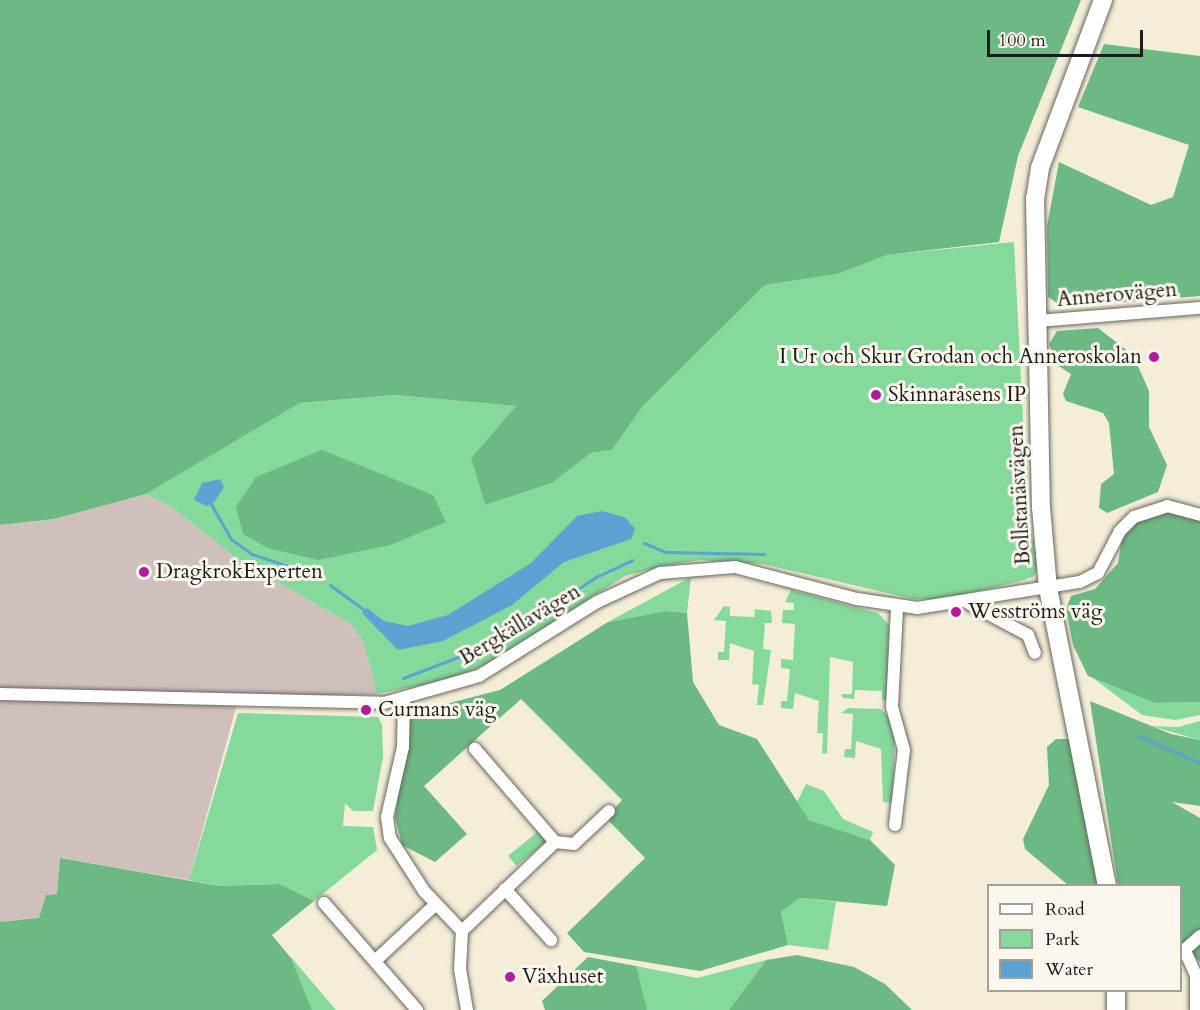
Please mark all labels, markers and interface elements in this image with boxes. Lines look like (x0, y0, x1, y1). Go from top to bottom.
scale bar (990, 18, 1146, 56)
text: 100 m (998, 28, 1046, 53)
street label: Annerovägen (1056, 277, 1178, 313)
place label: I Ur och Skur Grodan och Anneroskolan (779, 344, 1142, 370)
marker: I Ur och Skur Grodan och Anneroskolan (1147, 350, 1161, 364)
place label: Skinnaråsens IP (888, 382, 1026, 408)
marker: Skinnaråsens IP (869, 388, 883, 402)
street label: Bollstanäsvägen (1004, 424, 1036, 566)
place label: DragkrokExperten (156, 559, 323, 585)
marker: DragkrokExperten (137, 565, 151, 579)
street label: Bergkällavägen (455, 579, 585, 671)
place label: Wesströms väg (968, 599, 1102, 625)
marker: Wesströms väg (949, 605, 963, 619)
place label: Curmans väg (378, 697, 496, 723)
marker: Curmans väg (359, 703, 373, 717)
legend (987, 884, 1182, 992)
text: Road (1045, 897, 1085, 922)
text: Park (1045, 927, 1080, 952)
text: Water (1045, 957, 1093, 982)
place label: Växhuset (522, 964, 603, 990)
marker: Växhuset (503, 970, 517, 984)

